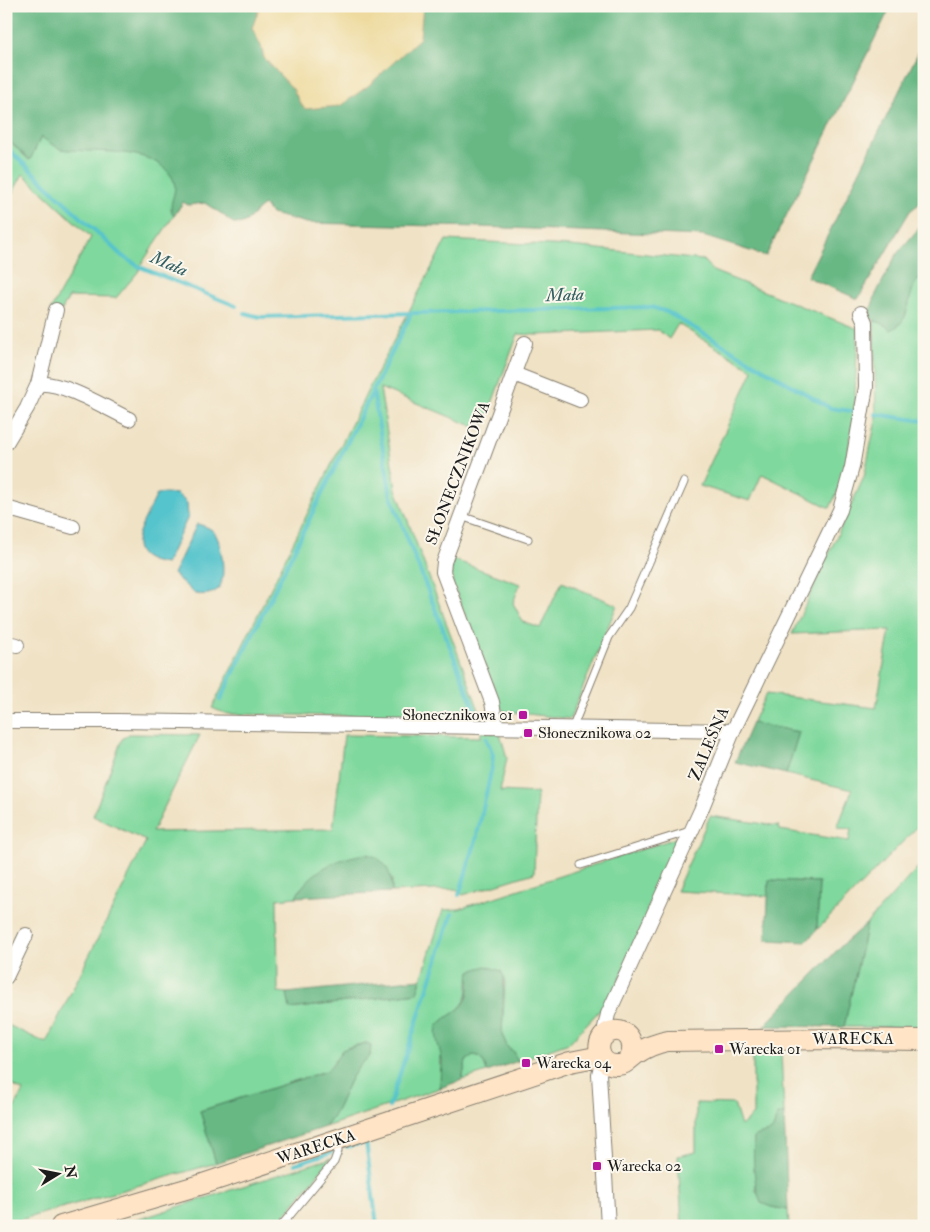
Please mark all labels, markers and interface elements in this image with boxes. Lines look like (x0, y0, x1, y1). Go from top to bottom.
water label: Mała (146, 246, 191, 282)
water label: Mała (545, 283, 584, 307)
street label: SŁONECZNIKOWA (421, 398, 495, 548)
street label: ZALEŚNA (684, 704, 734, 784)
place label: Słonecznikowa 01 (402, 705, 513, 725)
marker: Słonecznikowa 01 (517, 709, 529, 721)
place label: Słonecznikowa 02 (538, 723, 651, 743)
marker: Słonecznikowa 02 (522, 727, 534, 739)
street label: WARECKA (811, 1029, 894, 1049)
place label: Warecka 01 (728, 1039, 801, 1059)
marker: Warecka 01 (713, 1043, 725, 1055)
place label: Warecka 04 (535, 1053, 612, 1073)
marker: Warecka 04 (520, 1057, 532, 1069)
street label: WARECKA (273, 1125, 358, 1169)
north arrow (32, 1150, 82, 1200)
place label: Warecka 02 (606, 1156, 681, 1176)
marker: Warecka 02 (591, 1160, 603, 1172)
text: N (61, 1163, 80, 1180)

